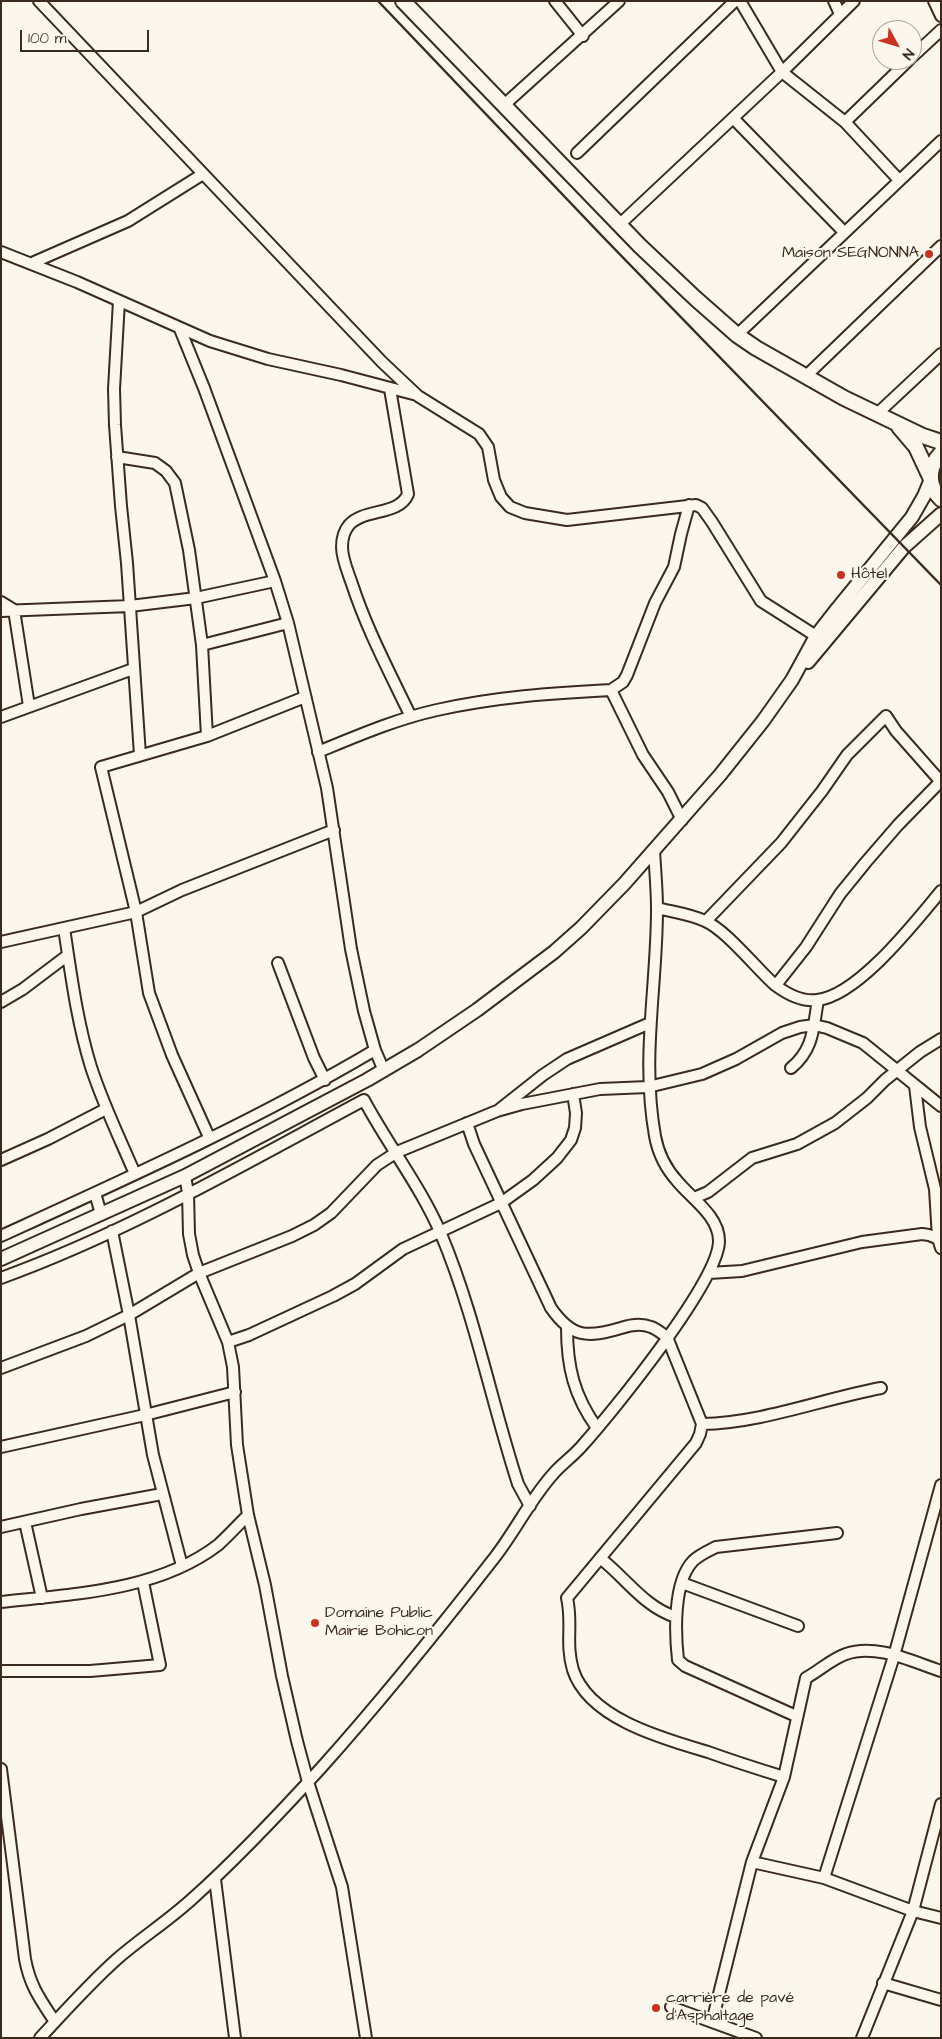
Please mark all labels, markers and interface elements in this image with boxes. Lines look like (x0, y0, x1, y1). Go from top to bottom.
scale bar (22, 20, 151, 52)
north arrow (872, 20, 922, 70)
text: 100 m (28, 28, 67, 49)
text: N (897, 44, 918, 64)
place label: Maison SEGNONNA (782, 244, 919, 264)
marker: Maison SEGNONNA (923, 248, 935, 260)
place label: Hôtel (851, 565, 887, 585)
marker: Hôtel (835, 569, 847, 581)
place label: Domaine Public Mairie Bohicon (325, 1604, 433, 1642)
marker: Domaine Public Mairie Bohicon (309, 1617, 321, 1629)
place label: carrière de pavé d’Asphaltage (666, 1989, 794, 2027)
marker: carrière de pavé d’Asphaltage (650, 2002, 662, 2014)

